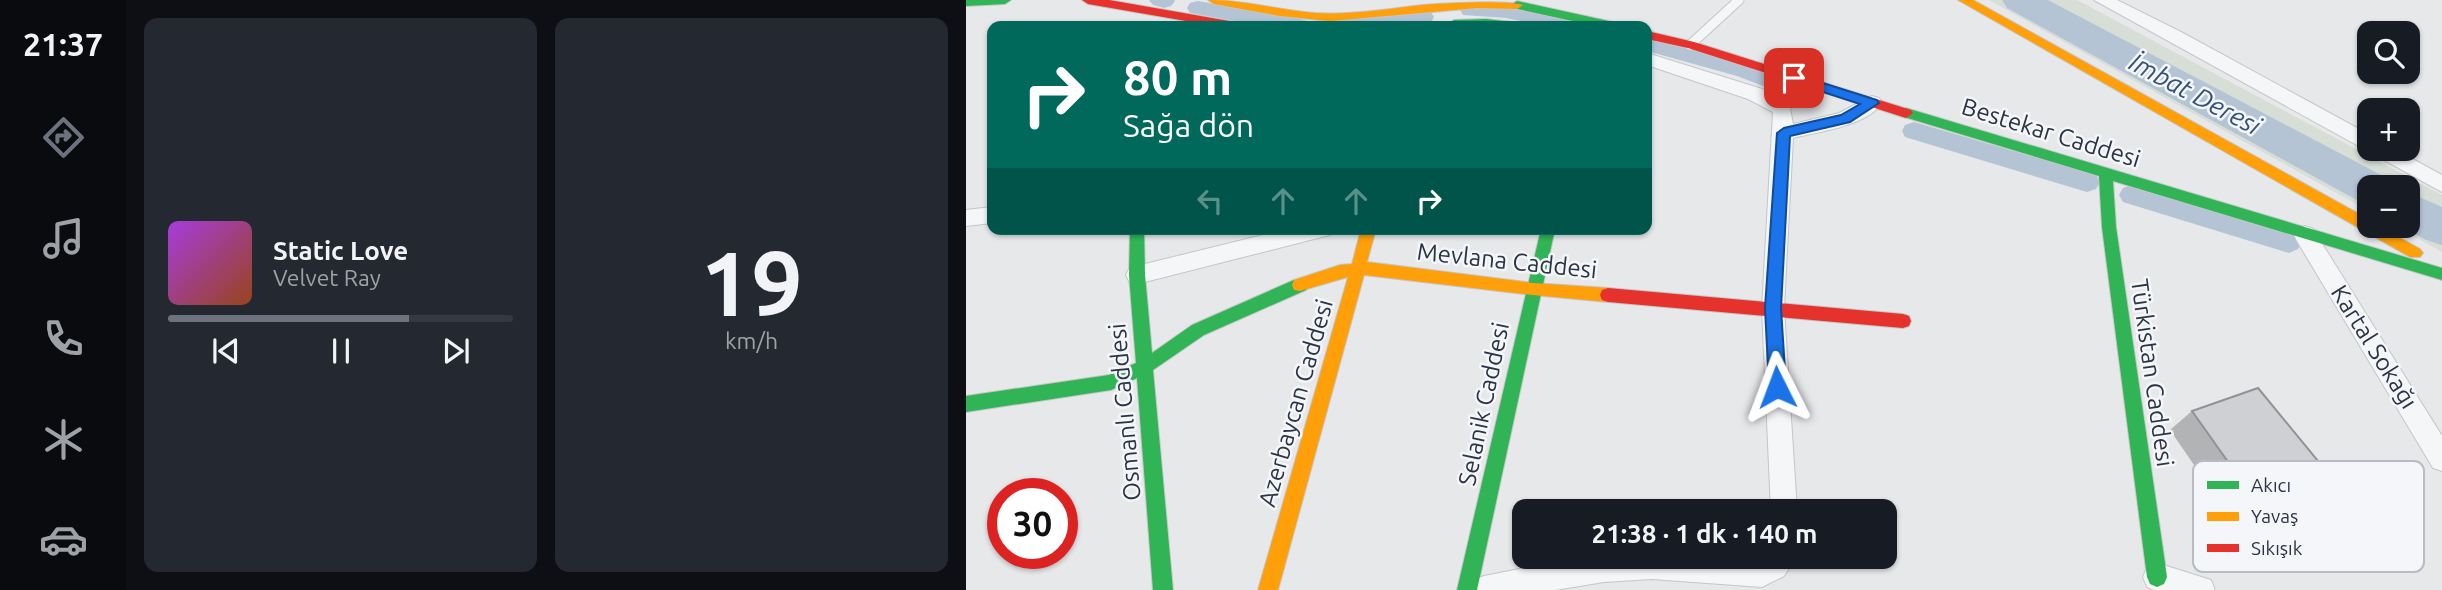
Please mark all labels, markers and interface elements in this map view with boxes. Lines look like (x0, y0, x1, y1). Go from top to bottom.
map controls (2357, 21, 2420, 238)
button: search (2357, 21, 2420, 84)
text: 21:37 (23, 26, 103, 62)
water label: İmbat Deresi (2125, 47, 2267, 141)
pin (1764, 48, 1824, 108)
icon: right (1008, 49, 1099, 140)
text: 80 m (1123, 49, 1232, 104)
icon: arrive (1775, 59, 1813, 97)
street label: Bestekar Caddesi (1959, 93, 2144, 173)
button: + (2357, 98, 2420, 161)
text: Sağa dön (1123, 107, 1254, 143)
icon: directions (39, 113, 88, 162)
button: − (2357, 175, 2420, 238)
icon: left (1191, 182, 1229, 220)
icon: ahead (1264, 182, 1302, 220)
icon: ahead (1337, 182, 1375, 220)
icon: right (1410, 182, 1448, 220)
icon: music (39, 214, 88, 263)
text: 19 (700, 231, 803, 333)
text: Static Love (273, 236, 408, 265)
street label: Mevlana Caddesi (1416, 238, 1598, 283)
text: Velvet Ray (273, 265, 381, 290)
street label: Türkistan Caddesi (2126, 277, 2179, 469)
street label: Kartal Sokağı (2326, 280, 2423, 413)
street label: Azerbaycan Caddesi (1253, 296, 1338, 510)
icon: phone (39, 314, 88, 363)
street label: Selanik Caddesi (1453, 320, 1514, 488)
street label: Osmanlı Caddesi (1103, 322, 1146, 502)
text: km/h (725, 328, 778, 353)
icon: previous (207, 332, 245, 370)
icon: pause (322, 332, 360, 370)
icon: next (437, 332, 475, 370)
position arrow (1740, 350, 1814, 424)
icon: climate (39, 415, 88, 464)
legend (2193, 461, 2424, 572)
text: Akıcı (2251, 474, 2291, 496)
speed limit sign: 30 (987, 478, 1078, 569)
text: Yavaş (2251, 505, 2298, 527)
icon: car (39, 515, 88, 564)
text: 21:38 · 1 dk · 140 m (1591, 519, 1818, 548)
text: Sıkışık (2251, 537, 2303, 559)

